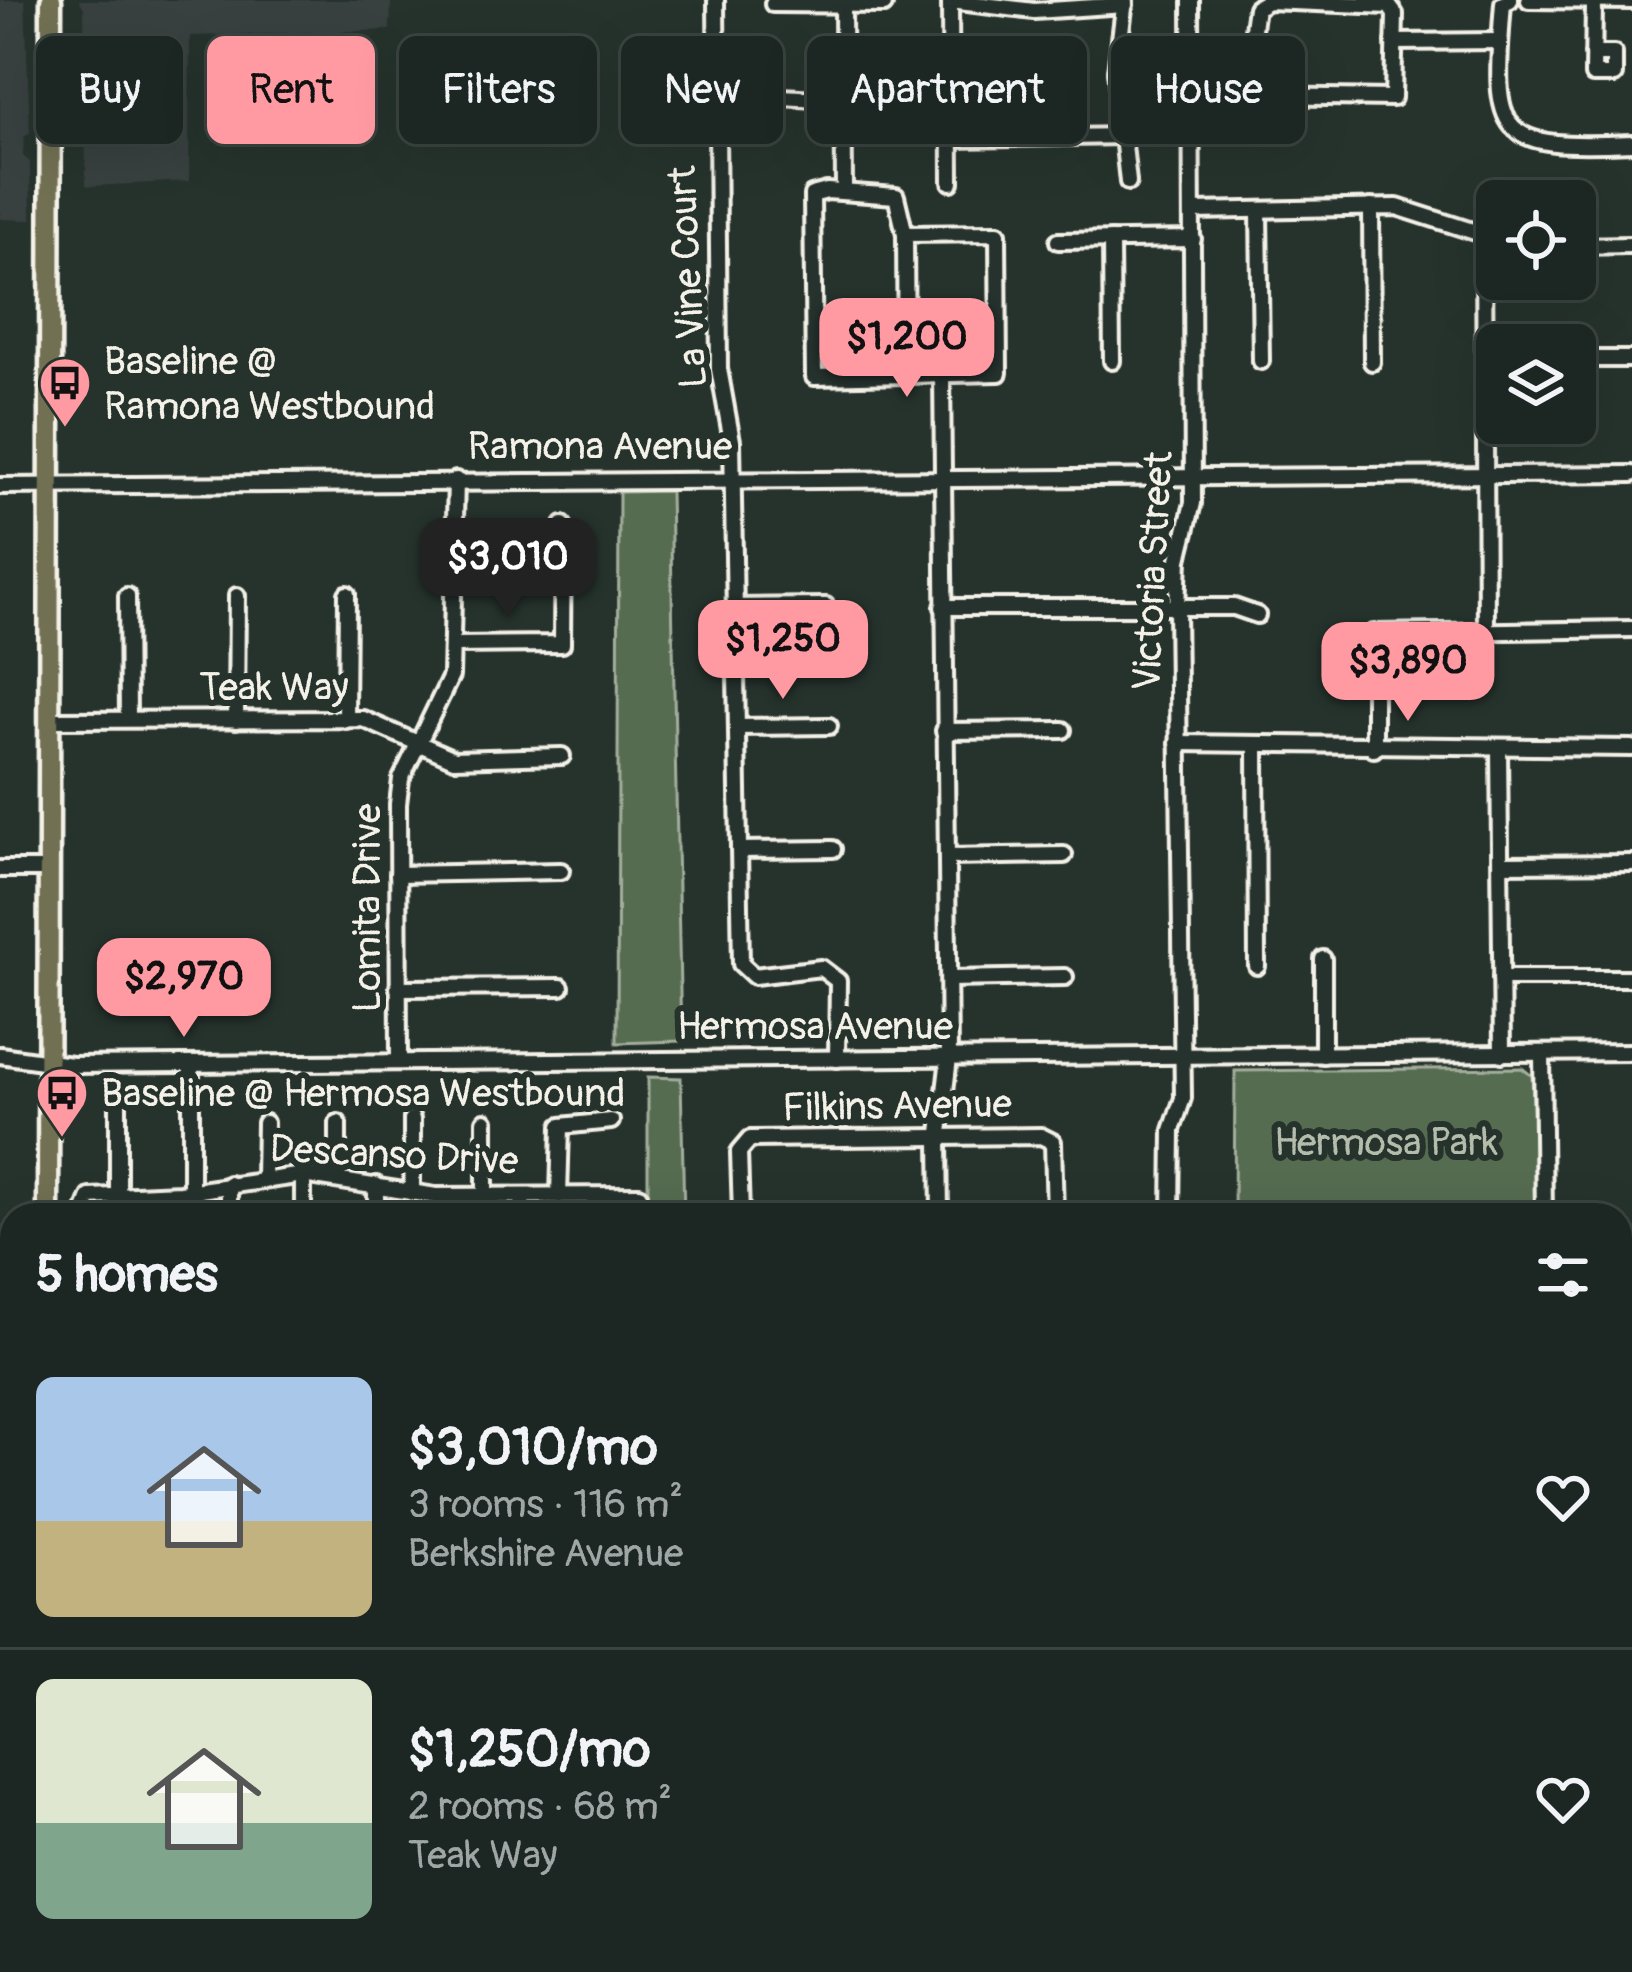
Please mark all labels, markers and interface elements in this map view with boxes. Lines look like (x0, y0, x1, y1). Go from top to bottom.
chip: Buy (36, 36, 183, 144)
chip: Rent (207, 36, 375, 144)
chip: Filters (399, 36, 597, 144)
chip: New (621, 36, 783, 144)
chip: Apartment (807, 36, 1087, 144)
chip: House (1111, 36, 1305, 144)
street label: La Vine Court (658, 164, 718, 389)
map controls (1476, 180, 1596, 444)
button: locate (1476, 180, 1596, 300)
pin: $1,200 (809, 298, 1005, 400)
text: $1,200 (846, 312, 968, 361)
button: layers (1476, 324, 1596, 444)
place label: Baseline @ Ramona Westbound (104, 337, 435, 431)
bus stop icon: Baseline @ Ramona Westbound (37, 355, 93, 429)
street label: Ramona Avenue (468, 422, 732, 471)
street label: Victoria Street (1122, 450, 1184, 692)
pin: $3,010 (410, 518, 606, 620)
text: $3,010 (447, 532, 569, 581)
pin: $1,250 (685, 600, 881, 702)
text: $1,250 (725, 614, 841, 663)
pin: $3,890 (1310, 622, 1506, 724)
text: $3,890 (1348, 636, 1468, 685)
street label: Teak Way (199, 663, 349, 712)
street label: Lomita Drive (343, 804, 392, 1012)
pin: $2,970 (86, 938, 282, 1040)
text: $2,970 (124, 952, 244, 1001)
street label: Hermosa Avenue (677, 1002, 953, 1051)
bus stop icon: Baseline @ Hermosa Westbound (34, 1065, 90, 1139)
place label: Baseline @ Hermosa Westbound (101, 1069, 625, 1118)
street label: Filkins Avenue (782, 1080, 1012, 1132)
park label: Hermosa Park (1274, 1118, 1498, 1167)
street label: Descanso Drive (268, 1124, 520, 1186)
icon: filters (1530, 1242, 1596, 1308)
text: 5 homes (36, 1243, 218, 1307)
text: $3,010/mo (408, 1416, 658, 1480)
icon: home (132, 1425, 276, 1569)
icon: heart (1530, 1464, 1596, 1530)
text: 3 rooms · 116 m² (408, 1480, 683, 1529)
text: Berkshire Avenue (408, 1529, 683, 1578)
text: $1,250/mo (408, 1718, 651, 1782)
icon: home (132, 1727, 276, 1871)
icon: heart (1530, 1766, 1596, 1832)
text: 2 rooms · 68 m² (408, 1782, 672, 1831)
text: Teak Way (408, 1831, 558, 1880)

